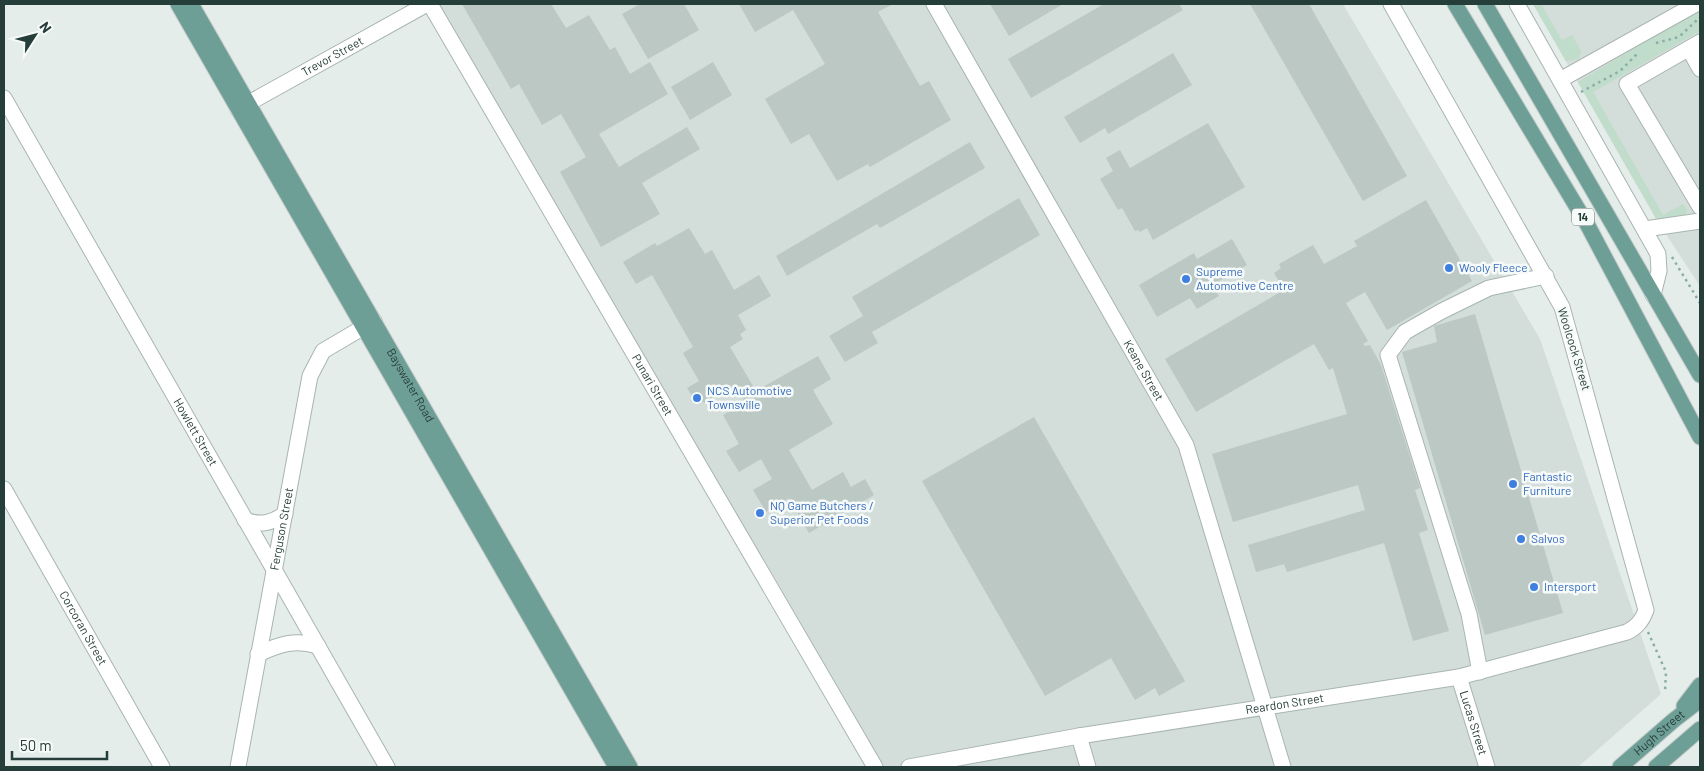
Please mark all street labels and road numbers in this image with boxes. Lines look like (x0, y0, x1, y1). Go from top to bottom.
street label: Trevor Street (299, 33, 365, 78)
road number: 14 (1572, 208, 1594, 226)
street label: Woolcock Street (1556, 306, 1594, 392)
street label: Keane Street (1121, 337, 1167, 403)
street label: Bayswater Road (385, 346, 438, 424)
street label: Punari Street (630, 351, 676, 418)
street label: Howlett Street (171, 395, 221, 468)
street label: Ferguson Street (266, 486, 295, 571)
street label: Corcoran Street (57, 588, 111, 667)
street label: Lucas Street (1458, 689, 1491, 756)
street label: Reardon Street (1245, 690, 1325, 716)
street label: Hugh Street (1630, 707, 1687, 758)

